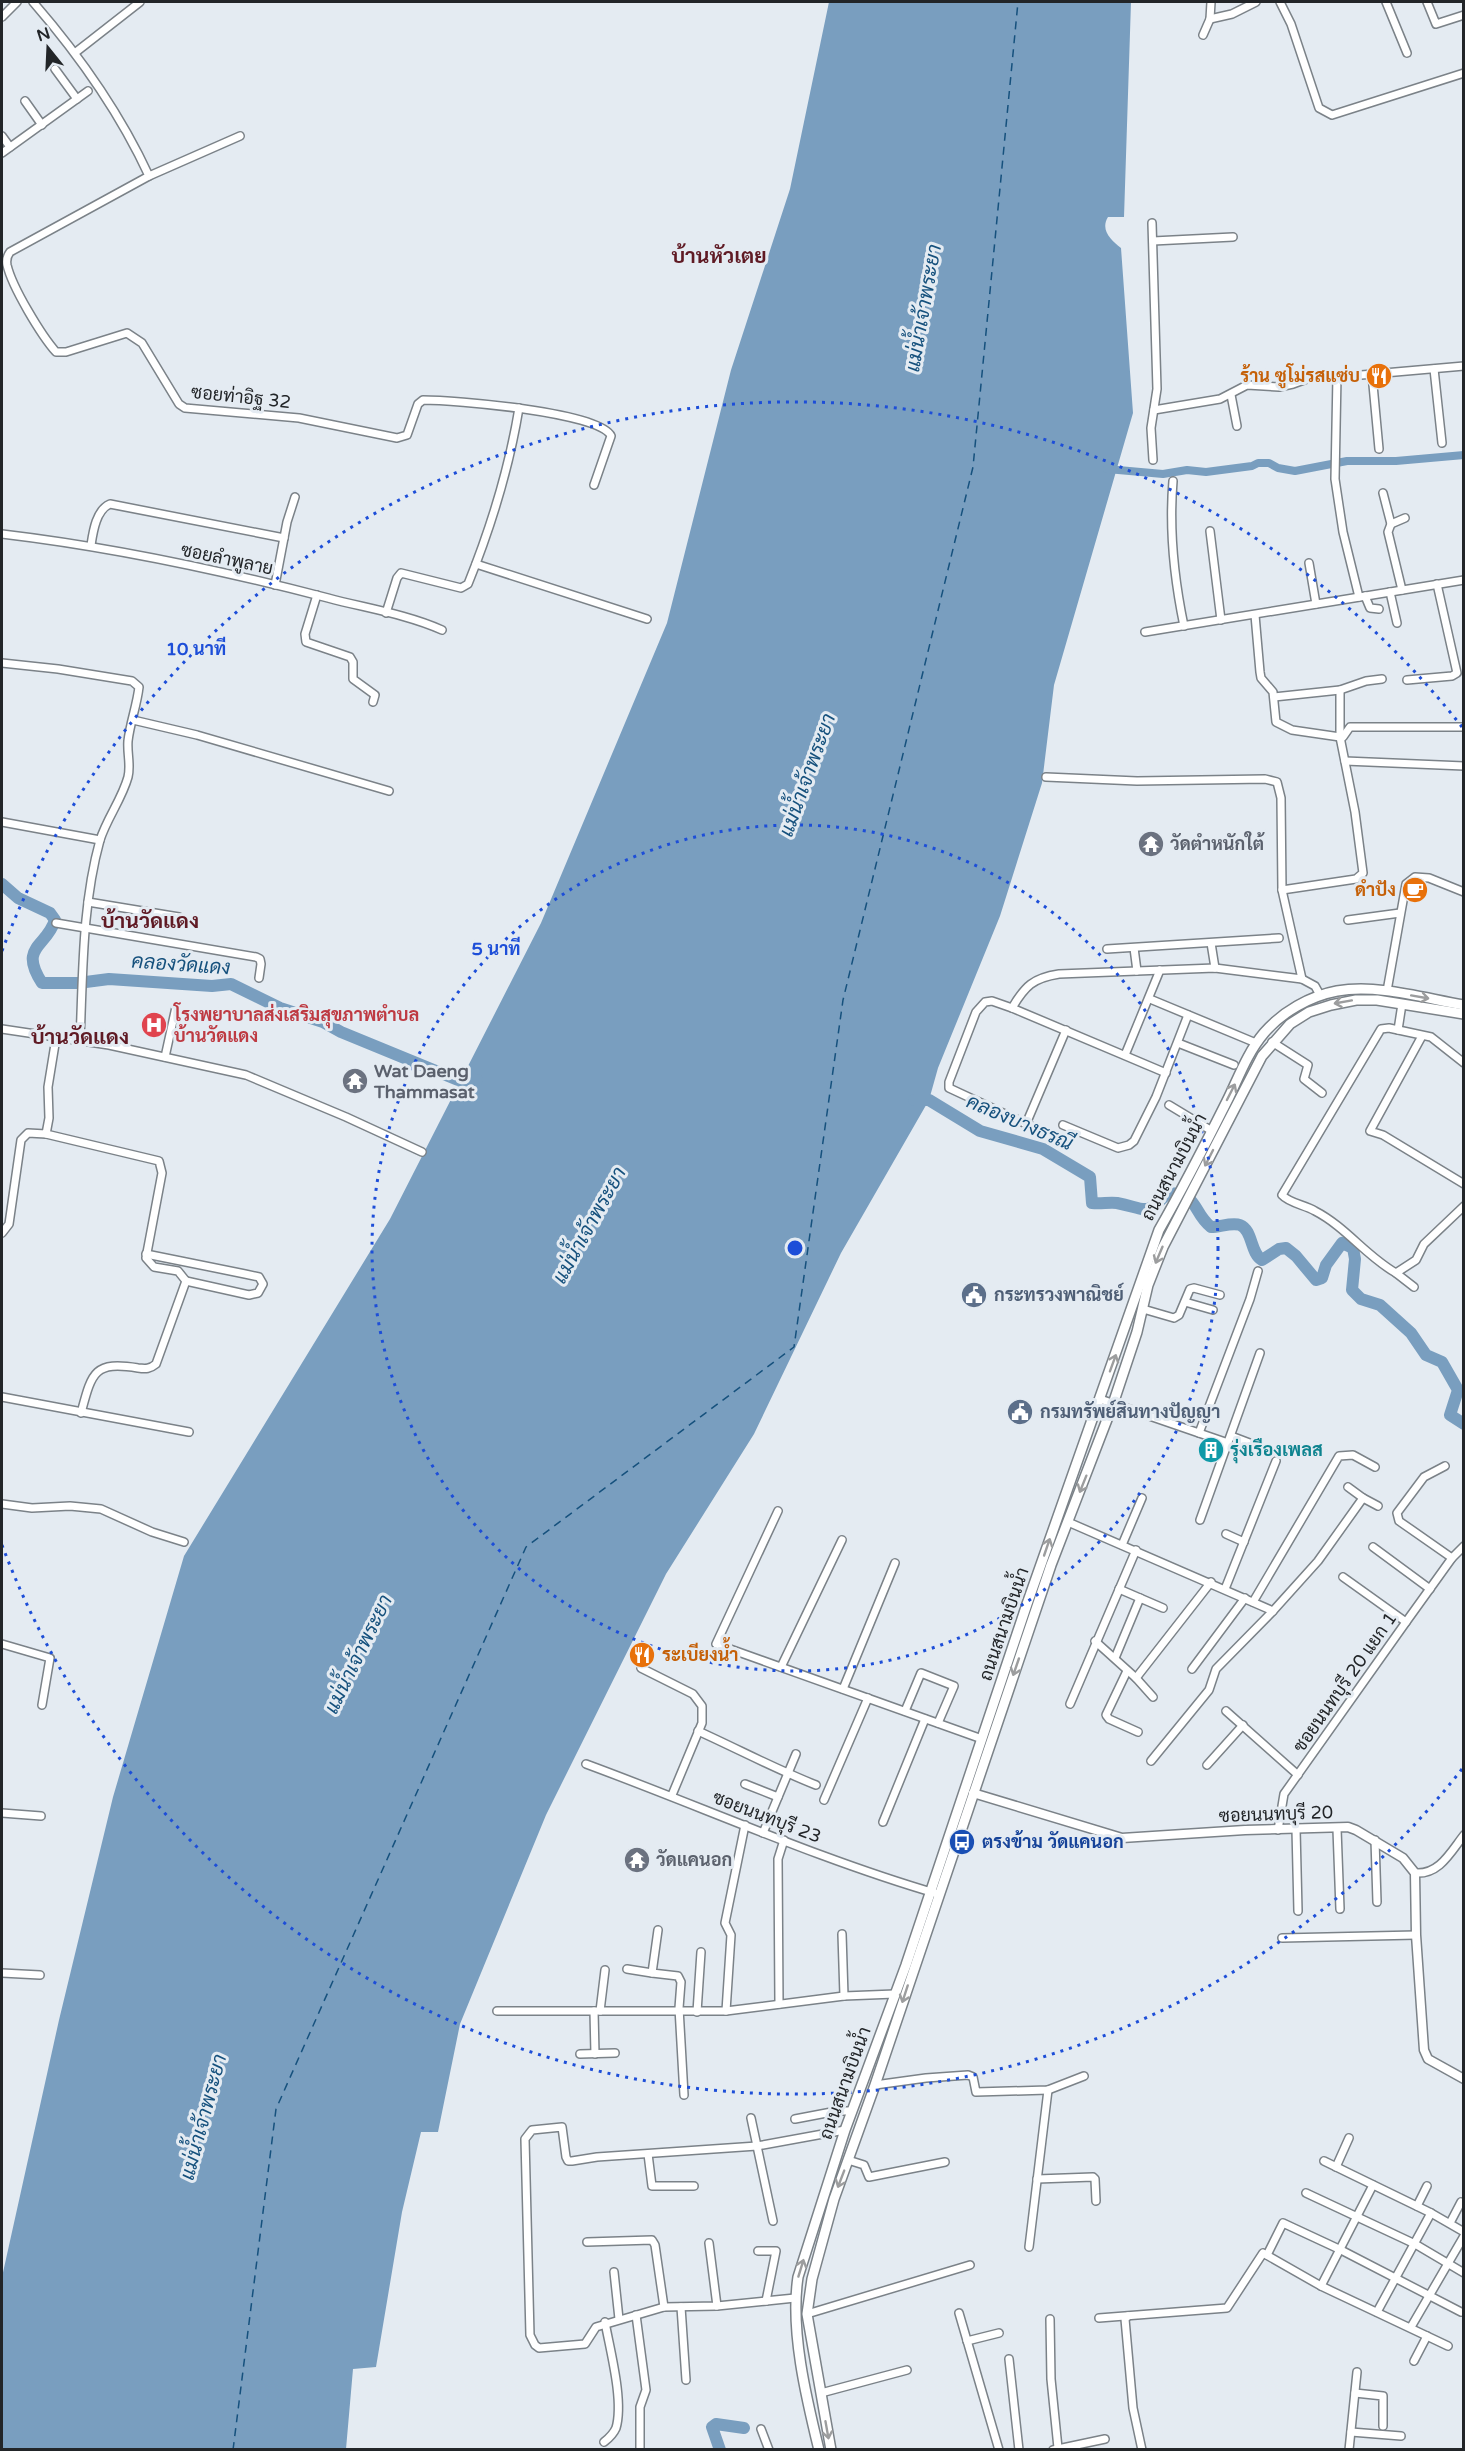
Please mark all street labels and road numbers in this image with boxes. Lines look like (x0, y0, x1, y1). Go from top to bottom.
street label: ซอยท่าอิฐ 32 (190, 380, 292, 414)
street label: ซอยลำพูลาย (179, 539, 275, 581)
street label: ถนนสนามบินน้ำ (1132, 1107, 1211, 1224)
street label: ถนนสนามบินน้ำ (970, 1563, 1034, 1684)
street label: ซอยนนทบุรี 20 แยก 1 (1287, 1607, 1402, 1757)
street label: ซอยนนทบุรี 23 (709, 1784, 825, 1849)
street label: ซอยนนทบุรี 20 (1218, 1799, 1334, 1828)
street label: ถนนสนามบินน้ำ (810, 2022, 876, 2142)

